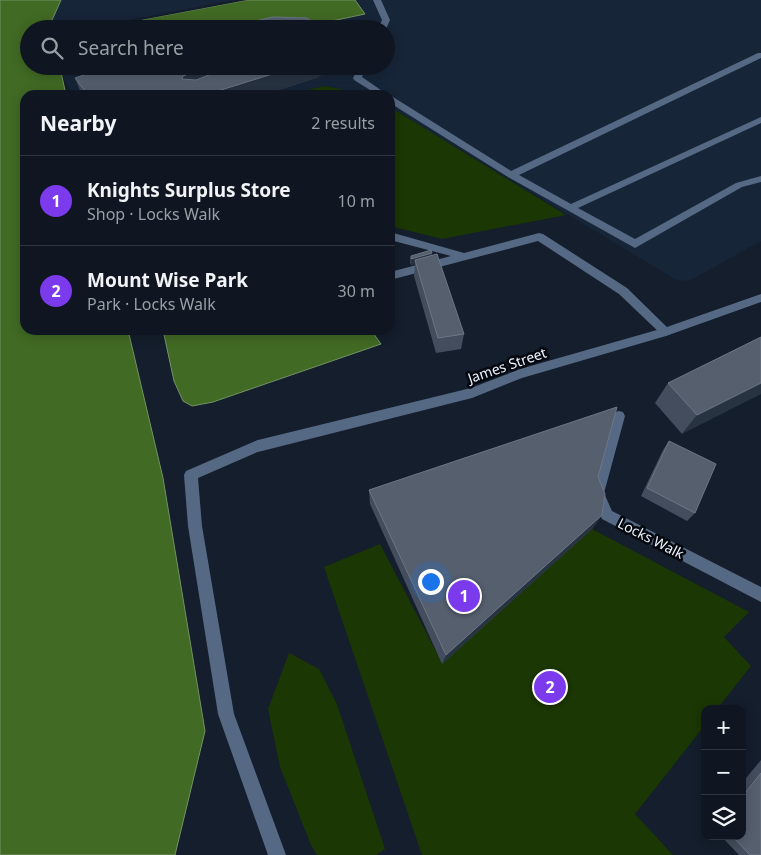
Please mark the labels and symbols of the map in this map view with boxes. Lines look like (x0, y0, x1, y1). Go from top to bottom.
street label: James Street (463, 343, 549, 388)
street label: Locks Walk (615, 513, 688, 563)
your location (418, 569, 444, 595)
pin: 1 (448, 577, 480, 615)
pin: 2 (534, 668, 566, 706)

